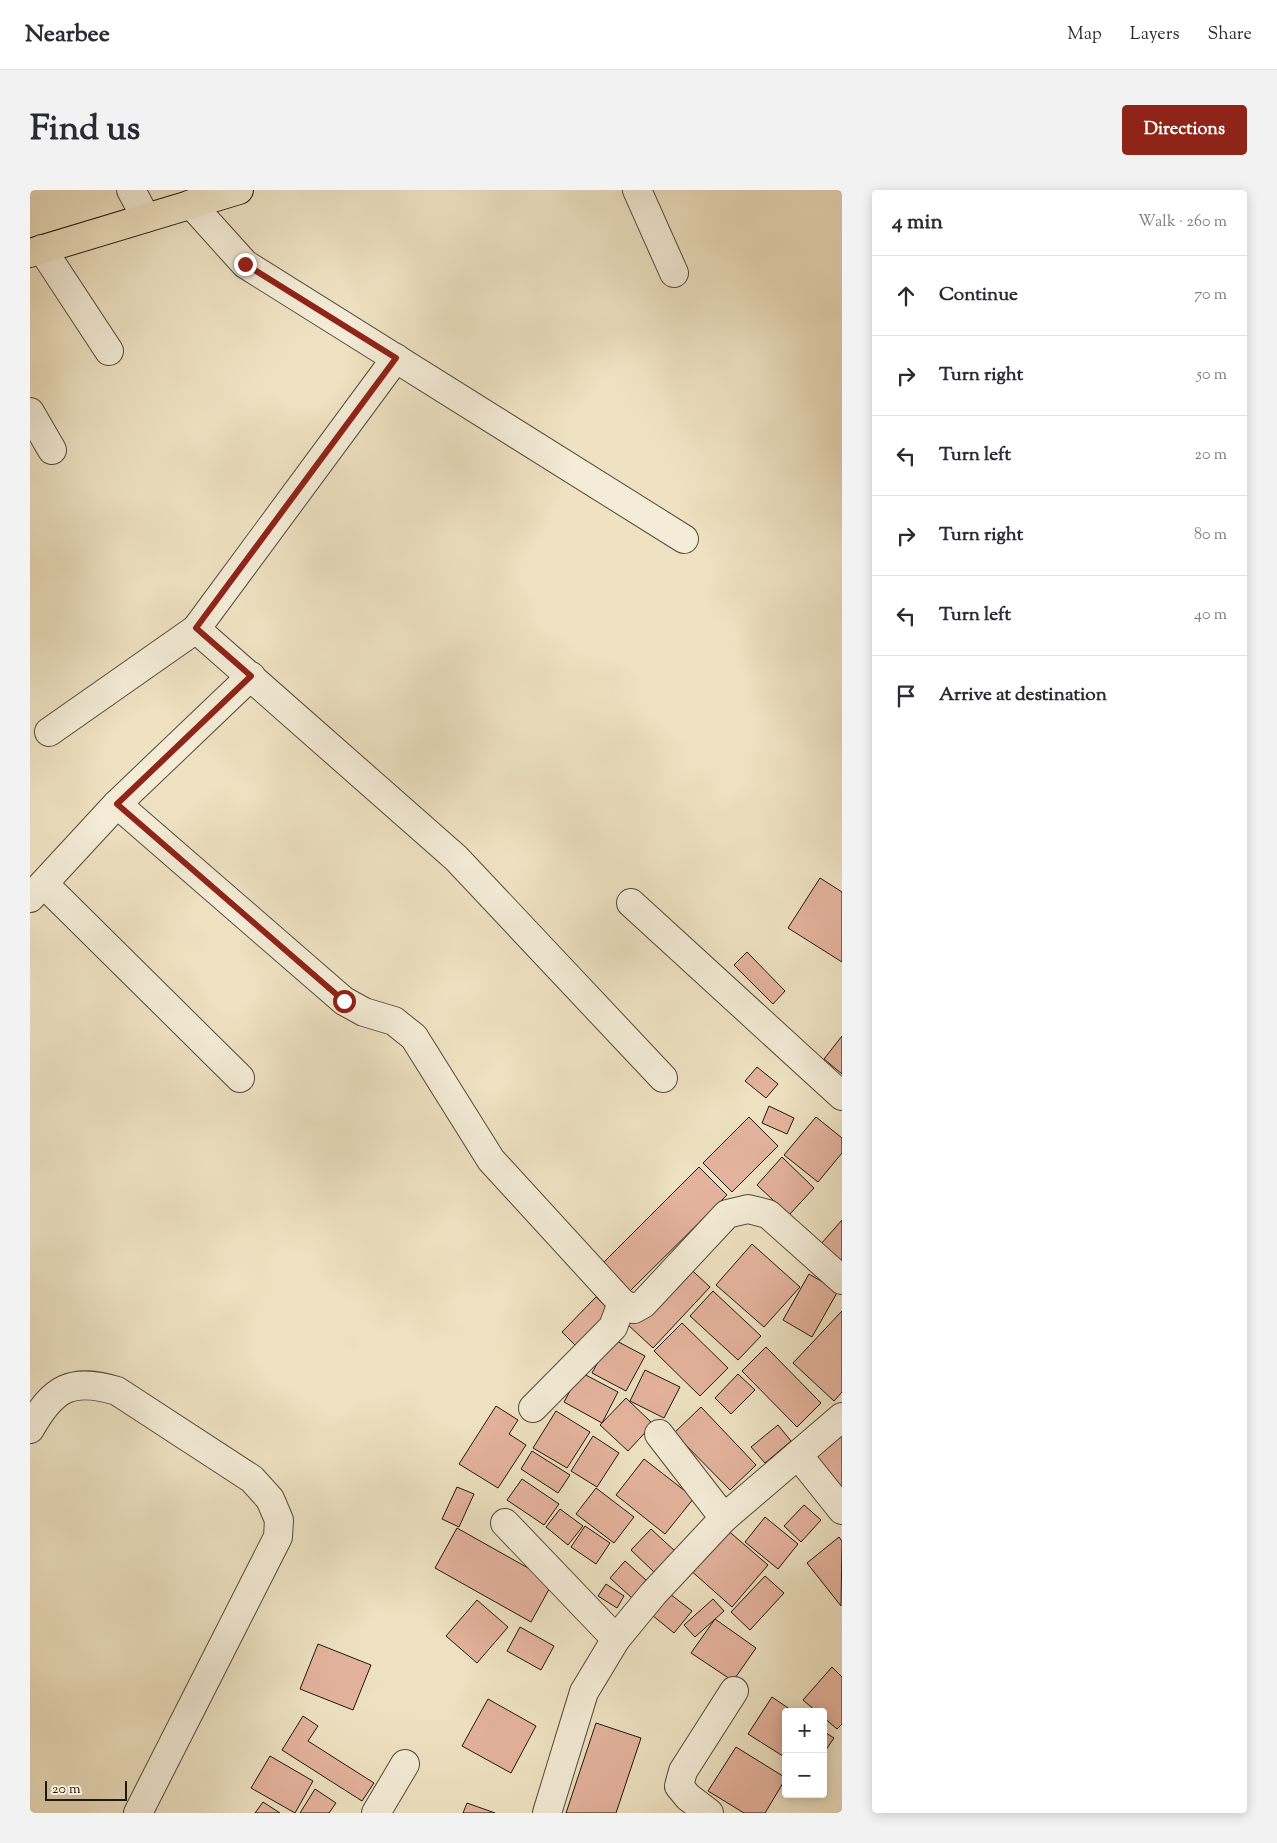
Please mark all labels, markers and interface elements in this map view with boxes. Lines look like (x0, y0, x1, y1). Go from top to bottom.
text: Nearbee (25, 18, 110, 52)
text: Map (1067, 22, 1102, 48)
text: Layers (1130, 22, 1180, 48)
text: Share (1208, 22, 1252, 48)
text: Find us (30, 105, 140, 156)
button: Directions (1122, 105, 1247, 155)
text: 4 min (892, 208, 943, 238)
text: Walk · 260 m (1138, 211, 1227, 234)
route end (234, 253, 257, 276)
icon: ahead (892, 282, 920, 310)
text: Continue (939, 282, 1018, 309)
text: 70 m (1194, 284, 1227, 307)
icon: right (892, 362, 920, 390)
text: Turn right (939, 362, 1023, 389)
text: 50 m (1196, 364, 1227, 387)
icon: left (892, 442, 920, 470)
text: Turn left (939, 442, 1011, 469)
text: 20 m (1194, 444, 1227, 467)
icon: right (892, 522, 920, 550)
text: Turn right (939, 522, 1023, 549)
text: 80 m (1194, 524, 1227, 547)
icon: left (892, 602, 920, 630)
text: Turn left (939, 602, 1011, 629)
text: 40 m (1194, 604, 1227, 627)
icon: arrive (892, 682, 920, 710)
text: Arrive at destination (939, 682, 1107, 709)
route start (333, 990, 356, 1013)
map controls (782, 1708, 827, 1798)
button: + (782, 1708, 827, 1753)
button: − (782, 1753, 827, 1798)
scale bar (45, 1778, 128, 1801)
text: 20 m (52, 1780, 81, 1800)

